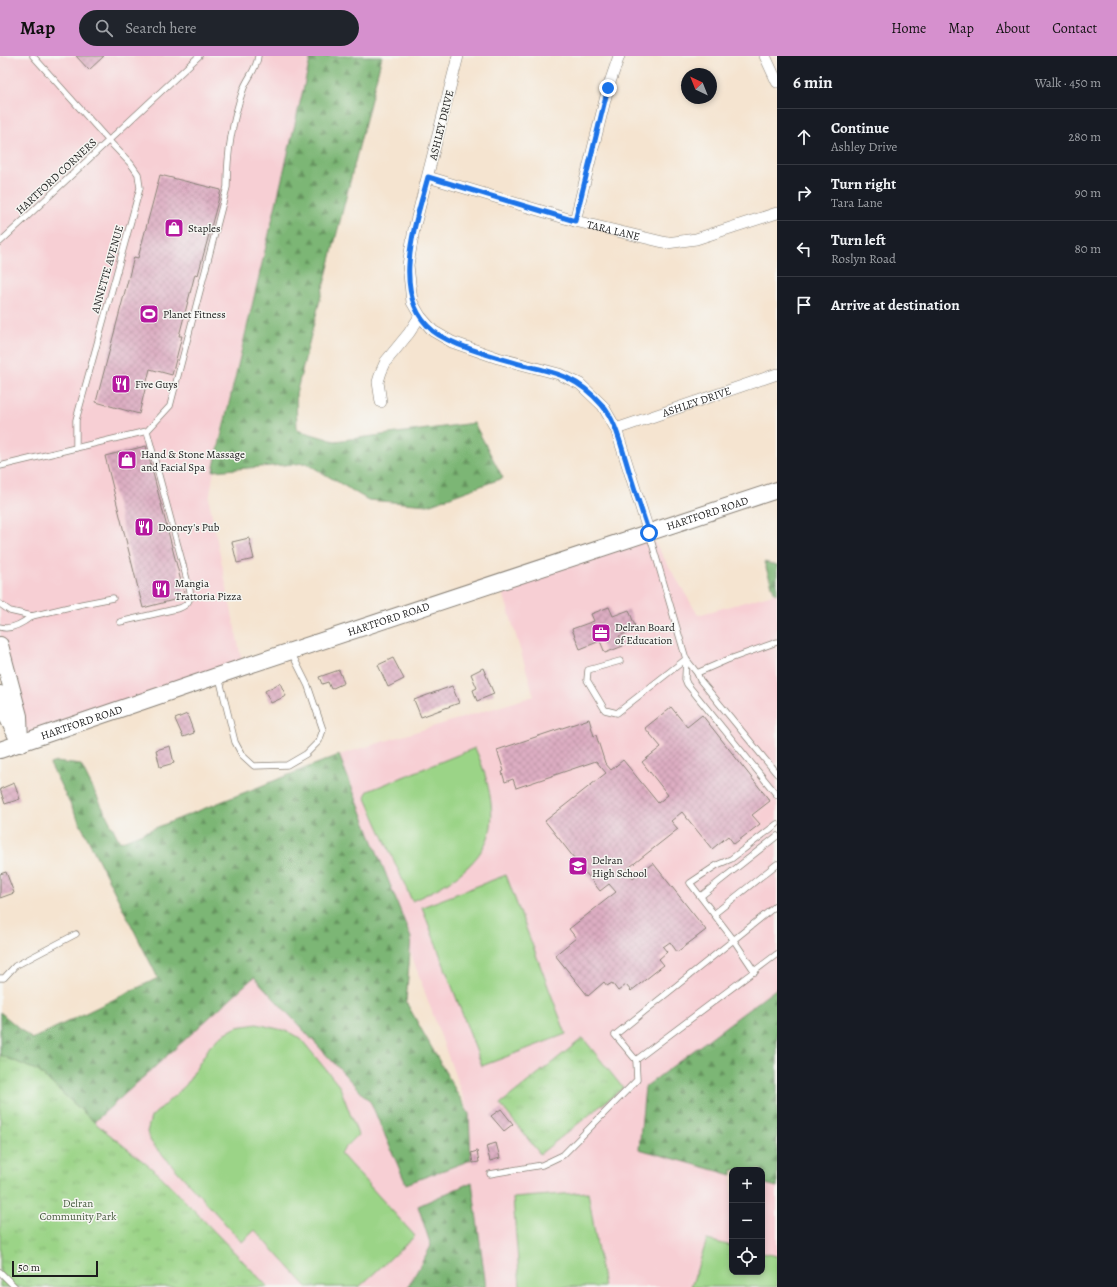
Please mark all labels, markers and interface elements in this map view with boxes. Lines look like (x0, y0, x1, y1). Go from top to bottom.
search box (79, 10, 359, 46)
text: Map (20, 15, 55, 41)
icon: search (93, 17, 115, 39)
text: Search here (125, 18, 197, 38)
text: Home (891, 19, 926, 38)
text: Map (948, 19, 974, 38)
text: About (996, 19, 1030, 38)
text: Contact (1052, 19, 1097, 38)
north arrow (681, 68, 717, 104)
text: 6 min (793, 71, 833, 94)
text: Walk · 450 m (1035, 74, 1101, 91)
route end (599, 79, 617, 97)
street label: ASHLEY DRIVE (425, 88, 457, 163)
text: Continue (831, 118, 889, 138)
icon: ahead (793, 126, 815, 148)
text: 280 m (1068, 128, 1101, 145)
street label: HARTFORD CORNERS (13, 135, 100, 218)
text: Ashley Drive (831, 138, 897, 155)
text: Turn right (831, 174, 896, 194)
icon: right (793, 182, 815, 204)
text: 90 m (1075, 184, 1101, 201)
text: Tara Lane (831, 194, 883, 211)
shop icon: Staples (163, 217, 185, 239)
street label: TARA LANE (585, 217, 641, 244)
place label: Staples (188, 221, 220, 236)
street label: ANNETTE AVENUE (88, 224, 127, 316)
text: Turn left (831, 230, 886, 250)
icon: left (793, 238, 815, 260)
text: 80 m (1074, 240, 1101, 257)
text: Roslyn Road (831, 250, 896, 267)
icon: arrive (793, 294, 815, 316)
text: Arrive at destination (831, 295, 960, 315)
sports icon: Planet Fitness (138, 303, 160, 325)
place label: Planet Fitness (163, 307, 226, 322)
restaurant icon: Five Guys (110, 373, 132, 395)
place label: Five Guys (135, 377, 178, 392)
street label: ASHLEY DRIVE (659, 383, 733, 421)
place label: Hand & Stone Massage and Facial Spa (141, 447, 245, 475)
shop icon: Hand & Stone Massage and Facial Spa (116, 449, 138, 471)
street label: HARTFORD ROAD (665, 493, 751, 534)
restaurant icon: Dooney's Pub (133, 516, 155, 538)
place label: Dooney's Pub (158, 520, 220, 535)
route start (640, 524, 658, 542)
place label: Mangia Trattoria Pizza (175, 576, 242, 604)
restaurant icon: Mangia Trattoria Pizza (150, 578, 172, 600)
street label: HARTFORD ROAD (346, 599, 432, 640)
place label: Delran Board of Education (615, 620, 675, 648)
office icon: Delran Board of Education (590, 622, 612, 644)
street label: HARTFORD ROAD (39, 702, 125, 744)
place label: Delran High School (592, 853, 647, 881)
school or university icon: Delran High School (567, 855, 589, 877)
map controls (729, 1167, 765, 1275)
button: + (729, 1167, 765, 1203)
park label: Delran Community Park (40, 1196, 117, 1224)
button: − (729, 1203, 765, 1239)
button: locate (729, 1239, 765, 1275)
scale bar (12, 1259, 98, 1278)
text: 50 m (18, 1260, 40, 1275)

